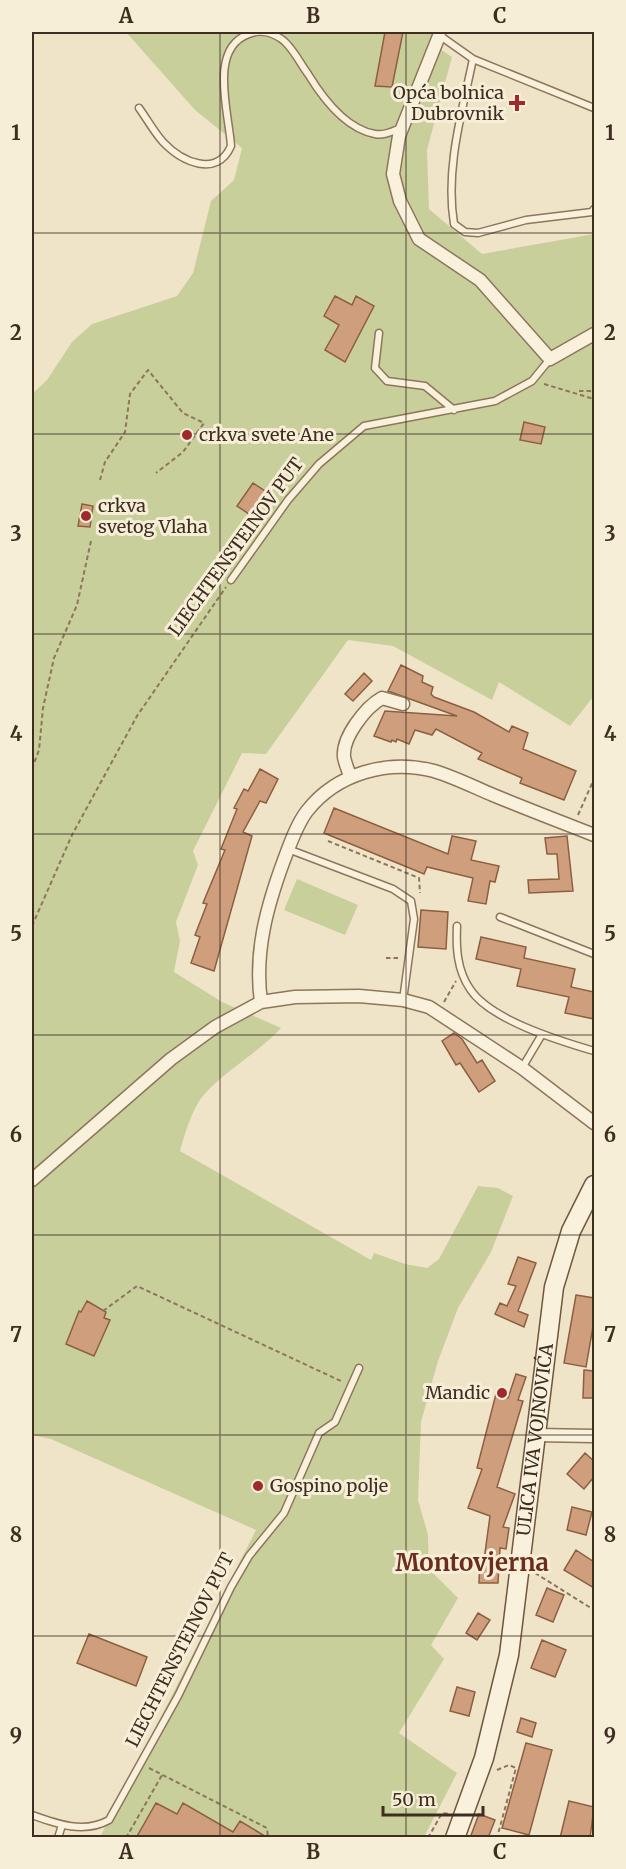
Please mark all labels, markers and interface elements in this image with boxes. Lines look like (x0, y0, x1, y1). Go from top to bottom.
text: A (118, 3, 134, 28)
text: B (306, 3, 320, 28)
text: C (493, 3, 507, 28)
place label: Opća bolnica Dubrovnik (393, 81, 505, 125)
marker: Opća bolnica Dubrovnik (508, 94, 526, 112)
text: 1 (11, 120, 21, 145)
text: 1 (605, 120, 615, 145)
text: 2 (10, 320, 22, 345)
text: 2 (604, 320, 616, 345)
place label: crkva svete Ane (199, 423, 334, 446)
marker: crkva svete Ane (180, 428, 194, 442)
street label: LIECHTENSTEINOV PUT (163, 453, 308, 640)
place label: crkva svetog Vlaha (98, 494, 208, 538)
marker: crkva svetog Vlaha (79, 509, 93, 523)
text: 3 (10, 521, 22, 546)
text: 3 (604, 521, 616, 546)
text: 4 (10, 721, 23, 746)
text: 4 (604, 721, 617, 746)
text: 5 (10, 921, 22, 946)
text: 5 (604, 921, 616, 946)
text: 6 (10, 1122, 22, 1147)
text: 6 (604, 1122, 616, 1147)
text: 7 (10, 1322, 22, 1347)
text: 7 (604, 1322, 616, 1347)
street label: ULICA IVA VOJNOVIĆA (512, 1342, 558, 1537)
place label: Mandic (425, 1381, 490, 1404)
marker: Mandic (495, 1386, 509, 1400)
place label: Gospino polje (270, 1474, 388, 1497)
marker: Gospino polje (251, 1479, 265, 1493)
text: 8 (10, 1522, 22, 1547)
text: 8 (604, 1522, 616, 1547)
district label: Montovjerna (395, 1547, 549, 1578)
street label: LIECHTENSTEINOV PUT (120, 1548, 239, 1751)
text: 9 (10, 1723, 22, 1748)
text: 9 (604, 1723, 616, 1748)
scale bar (383, 1779, 484, 1817)
text: 50 m (392, 1788, 436, 1811)
text: A (118, 1839, 134, 1864)
text: B (306, 1839, 320, 1864)
text: C (493, 1839, 507, 1864)

